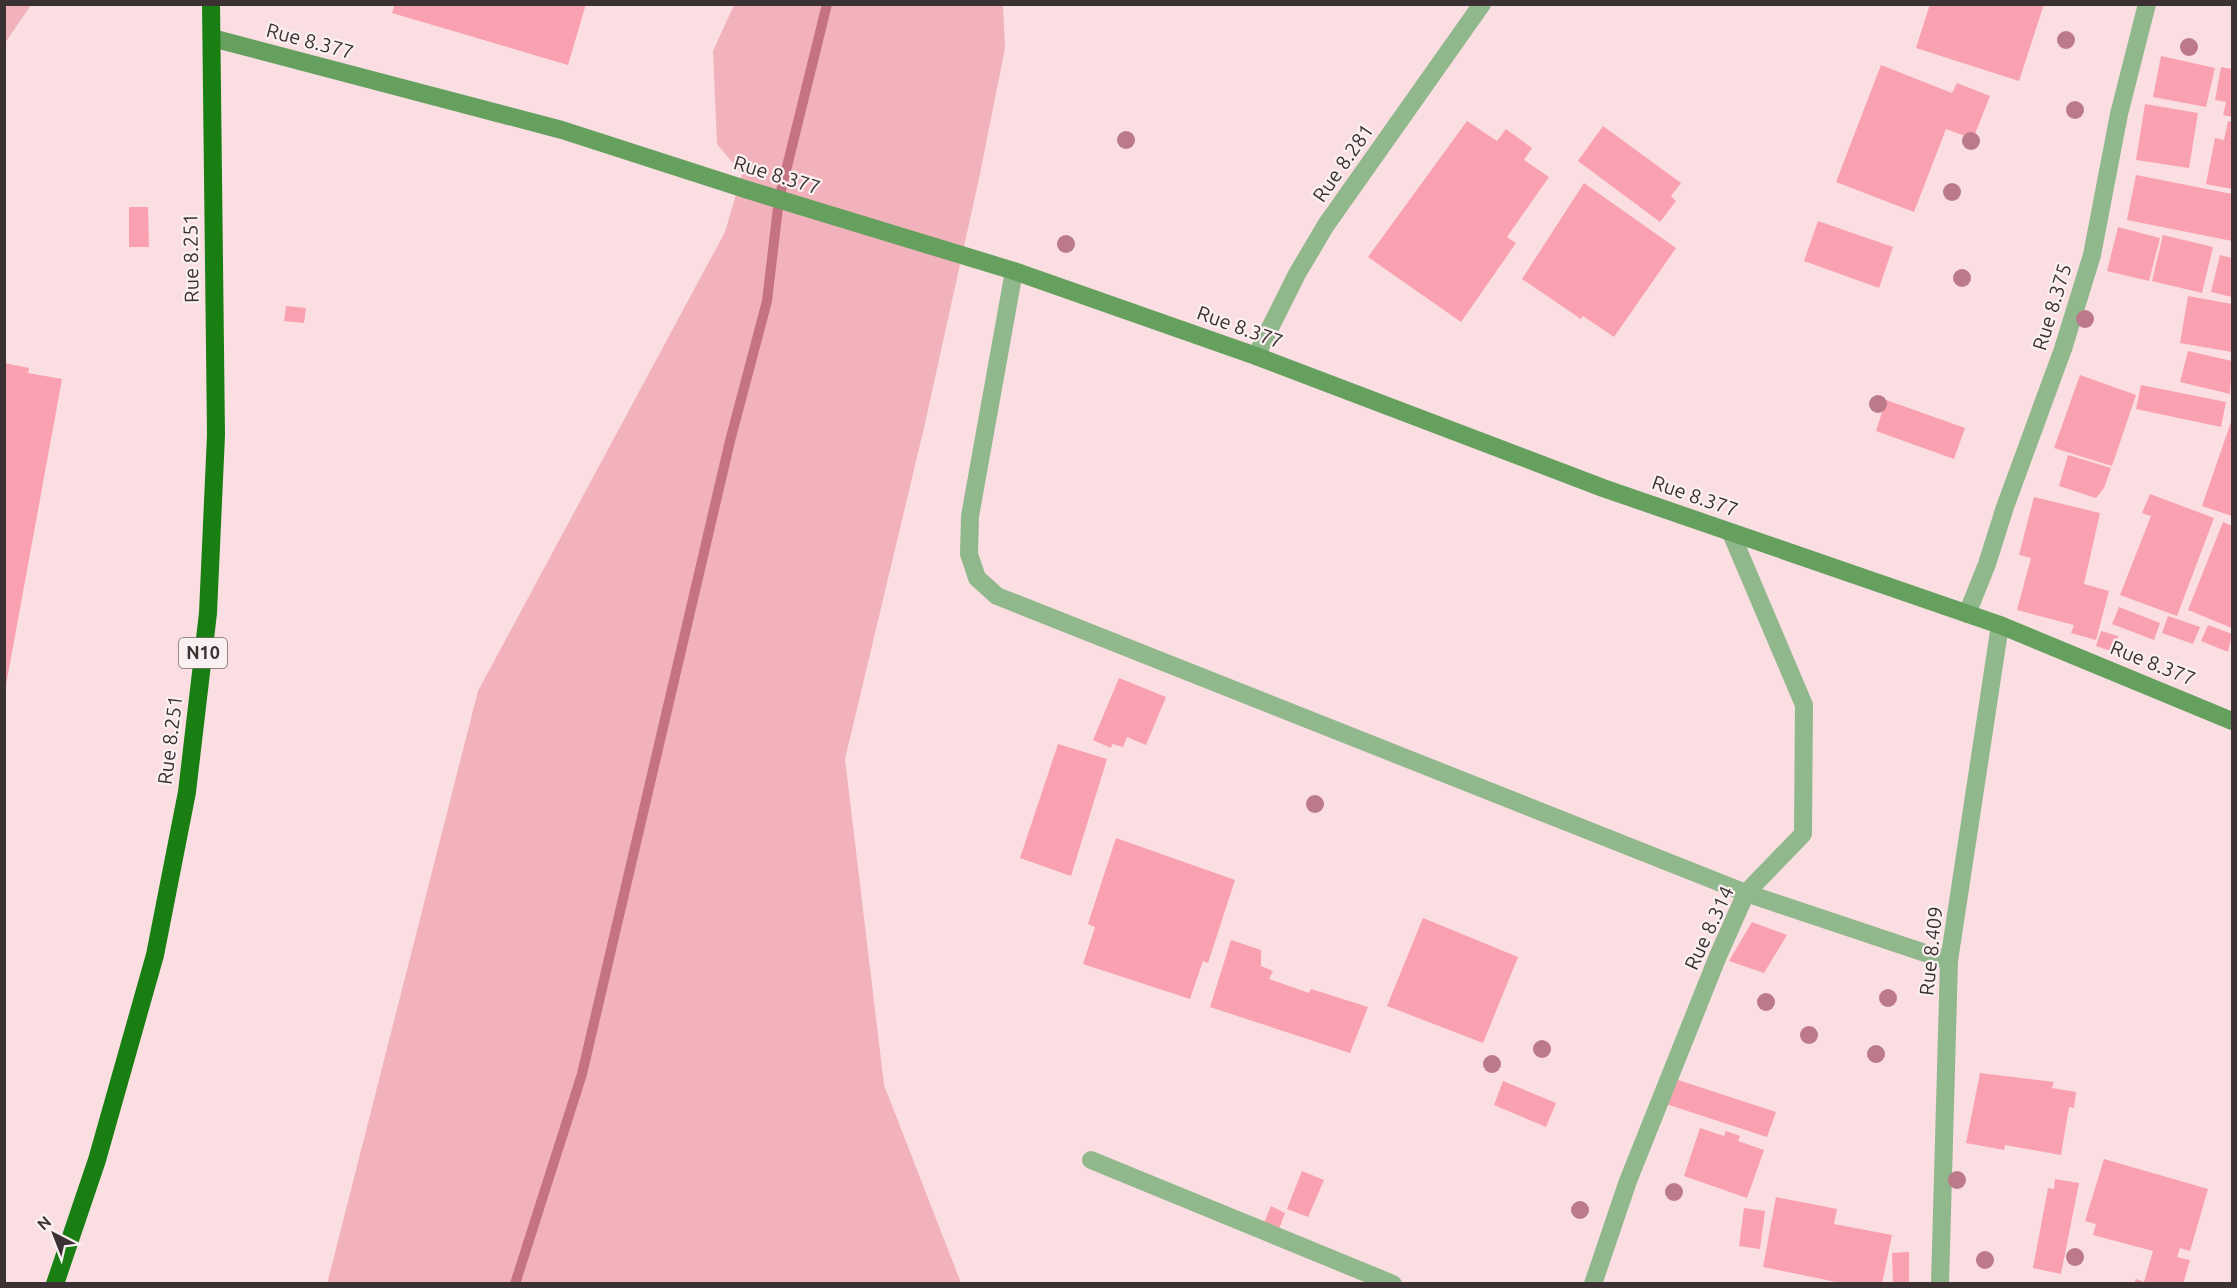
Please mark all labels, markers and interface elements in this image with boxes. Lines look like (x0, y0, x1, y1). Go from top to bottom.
street label: Rue 8.377 (264, 18, 356, 63)
street label: Rue 8.281 (1307, 119, 1378, 206)
street label: Rue 8.377 (731, 150, 823, 199)
street label: Rue 8.251 (178, 213, 203, 303)
street label: Rue 8.375 (2027, 261, 2076, 353)
street label: Rue 8.377 (1194, 300, 1286, 353)
street label: Rue 8.377 (1649, 470, 1741, 521)
street label: Rue 8.377 (2107, 635, 2199, 690)
road number: N10 (179, 638, 227, 668)
street label: Rue 8.251 (153, 694, 186, 786)
street label: Rue 8.314 (1679, 882, 1738, 973)
street label: Rue 8.409 (1914, 905, 1947, 997)
north arrow (24, 1204, 84, 1264)
text: N (34, 1212, 54, 1234)

